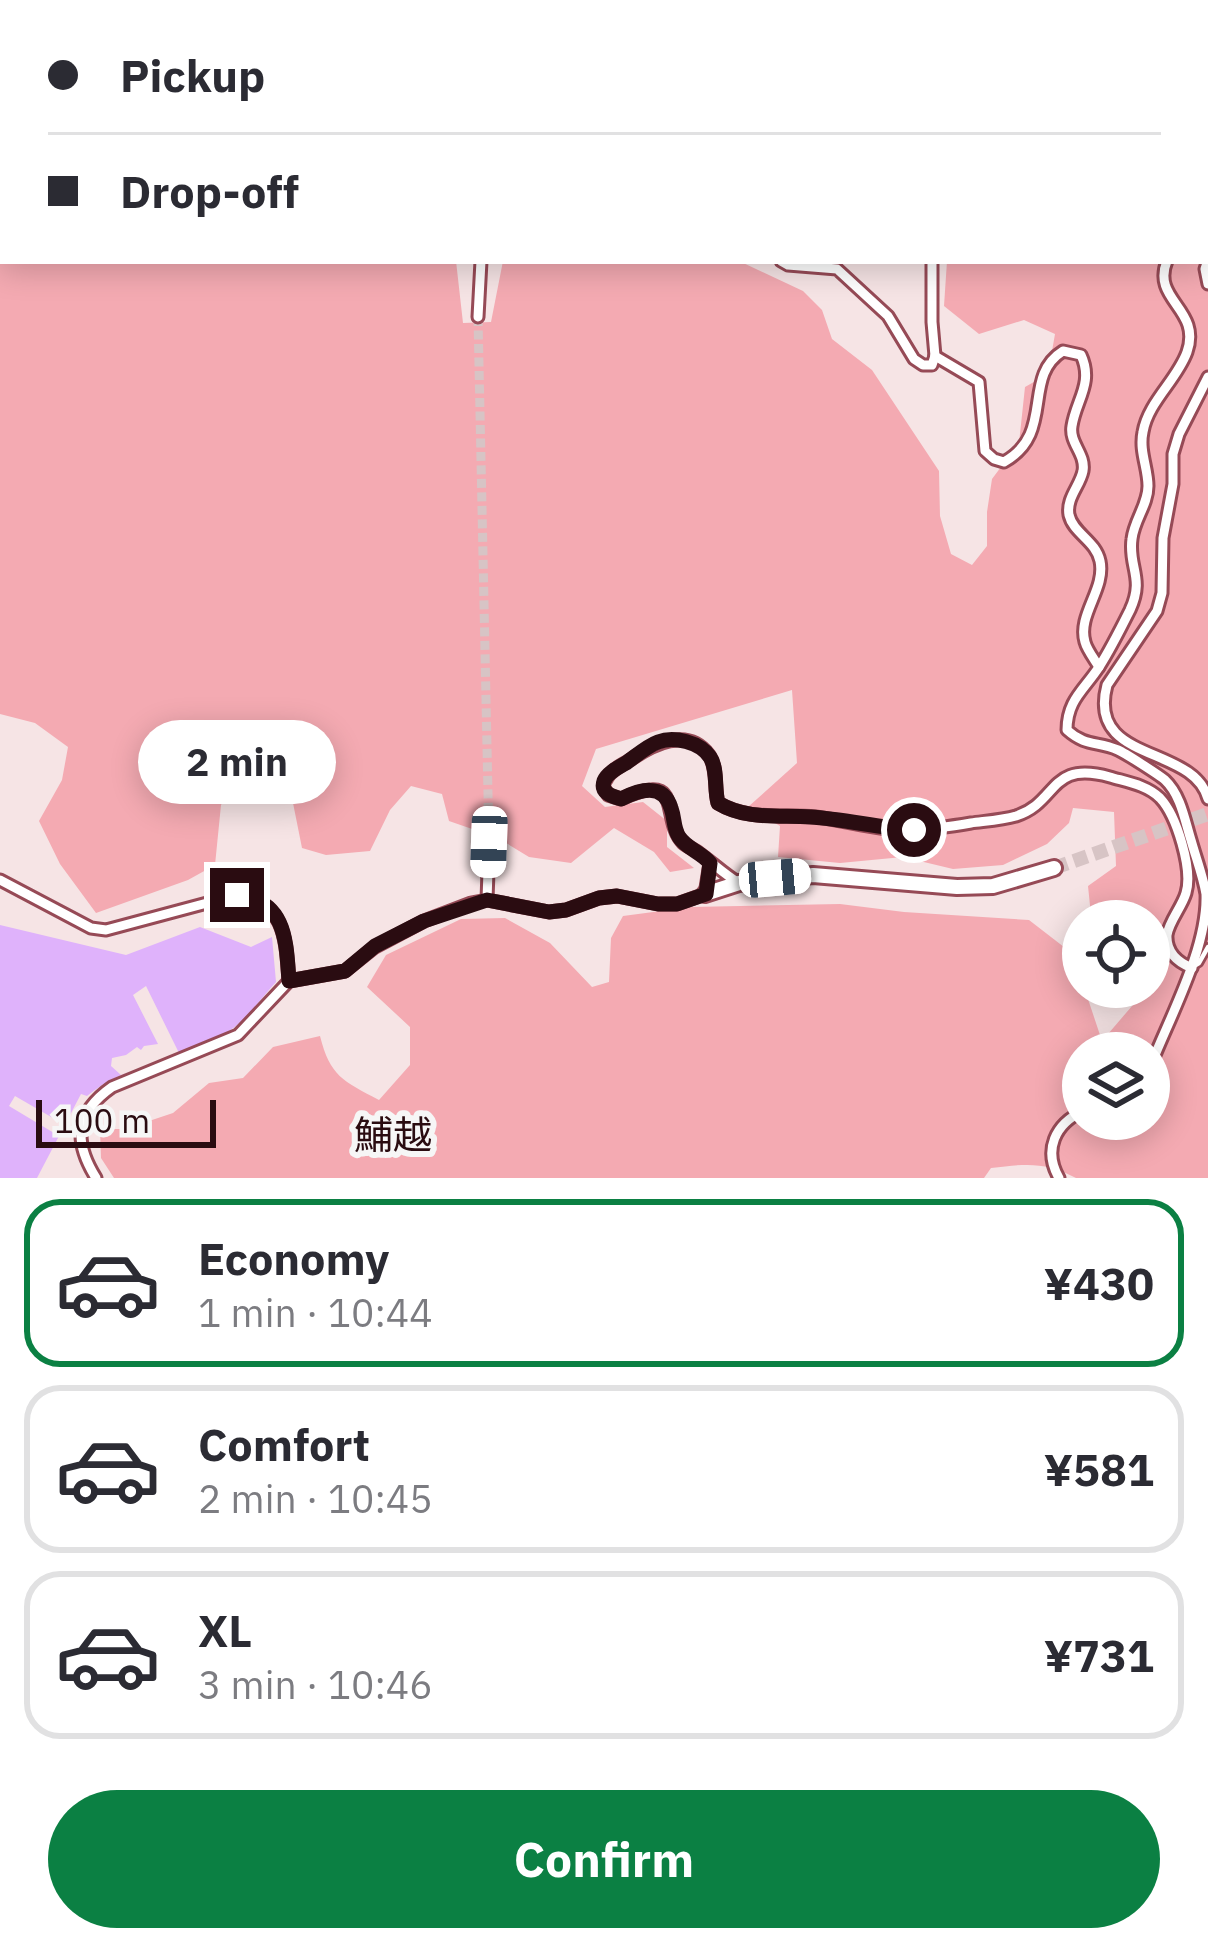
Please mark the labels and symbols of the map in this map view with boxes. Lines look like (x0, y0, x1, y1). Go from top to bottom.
callout: 2 min (138, 721, 336, 805)
route start (887, 803, 941, 857)
car (470, 805, 508, 879)
car (738, 857, 812, 899)
route end (210, 868, 264, 922)
scale bar (36, 1094, 216, 1147)
district label: 鯆越 (354, 1109, 432, 1160)

